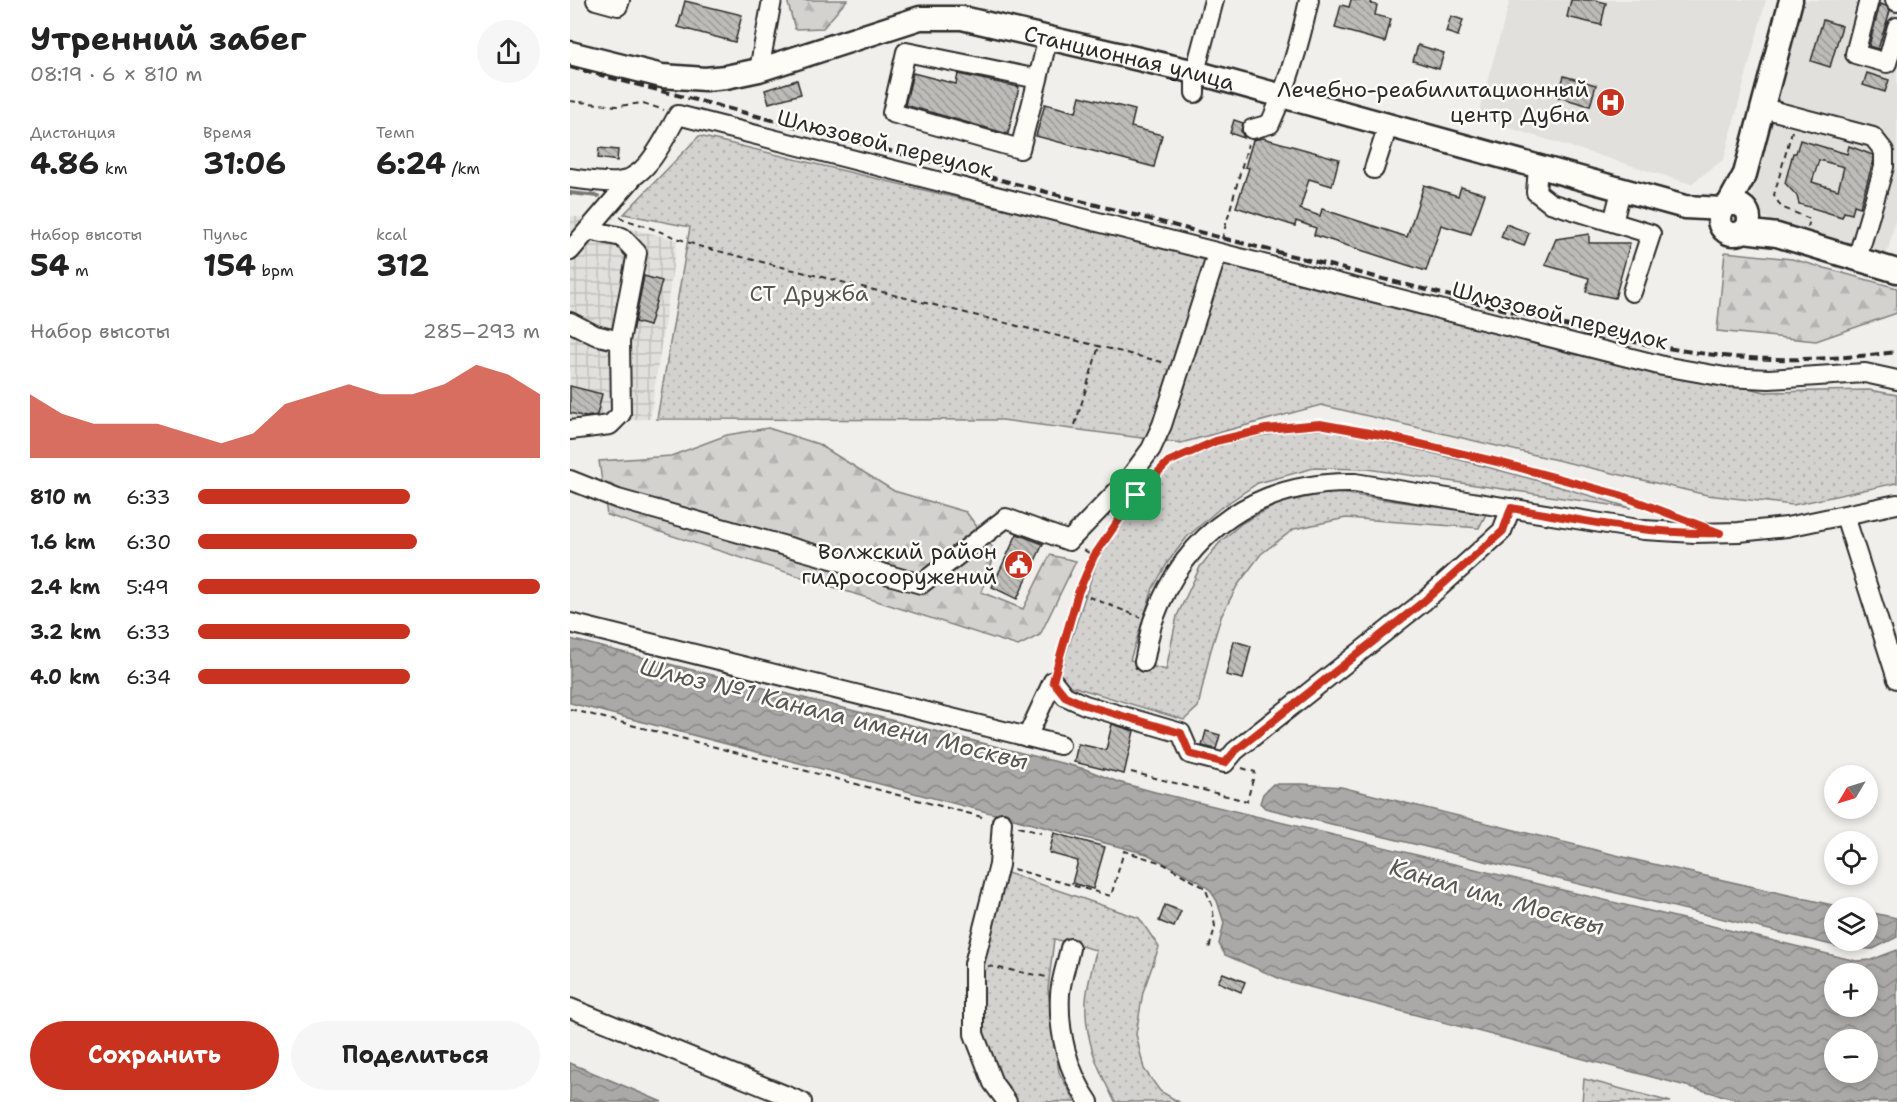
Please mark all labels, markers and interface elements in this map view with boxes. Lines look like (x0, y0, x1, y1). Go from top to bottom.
text: Утренний забег (30, 16, 307, 61)
street label: Станционная улица (1021, 19, 1238, 97)
button: share (477, 20, 540, 83)
text: 08:19 · 6 × 810 m (30, 61, 203, 87)
place label: Лечебно-реабилитационный центр Дубна (1277, 75, 1589, 129)
hospital icon: Лечебно-реабилитационный центр Дубна (1594, 86, 1626, 118)
street label: Шлюзовой переулок (774, 103, 996, 184)
text: Дистанция (30, 122, 116, 143)
text: Время (203, 122, 252, 143)
text: Темп (376, 122, 415, 143)
text: 4.86 (30, 143, 99, 184)
text: 31:06 (203, 143, 286, 184)
text: 6:24 (376, 143, 446, 184)
text: km (99, 158, 127, 179)
text: /km (446, 158, 480, 179)
text: Набор высоты (30, 224, 142, 245)
text: Пульс (203, 224, 248, 245)
text: kcal (376, 224, 407, 245)
text: 54 (30, 245, 70, 286)
text: 154 (203, 245, 256, 286)
text: 312 (376, 245, 429, 286)
text: m (70, 260, 89, 281)
text: bpm (256, 260, 294, 281)
street label: Шлюзовой переулок (1449, 275, 1671, 356)
park label: СТ Дружба (749, 279, 869, 308)
text: Набор высоты (30, 318, 170, 344)
text: 285–293 m (423, 318, 540, 344)
pin (1110, 469, 1161, 520)
icon: arrive (1119, 478, 1152, 511)
text: 810 m (30, 484, 91, 510)
text: 6:33 (126, 484, 171, 510)
text: 1.6 km (30, 529, 96, 555)
text: 6:30 (126, 529, 171, 555)
place label: Волжский район гидросооружений (801, 537, 997, 591)
public building icon: Волжский район гидросооружений (1002, 548, 1034, 580)
text: 2.4 km (30, 574, 100, 600)
text: 5:49 (126, 574, 169, 600)
text: 3.2 km (30, 619, 101, 645)
text: 6:33 (126, 619, 171, 645)
water label: Шлюз №1 Канала имени Москвы (636, 650, 1032, 778)
text: 4.0 km (30, 664, 100, 690)
text: 6:34 (126, 664, 171, 690)
north arrow (1824, 765, 1878, 819)
map controls (1824, 765, 1878, 1083)
button: locate (1824, 831, 1878, 885)
water label: Канал им. Москвы (1386, 851, 1608, 943)
button: layers (1824, 897, 1878, 951)
button: + (1824, 963, 1878, 1017)
button: Сохранить (30, 1021, 279, 1090)
button: Поделиться (291, 1021, 540, 1090)
button: − (1824, 1029, 1878, 1083)

